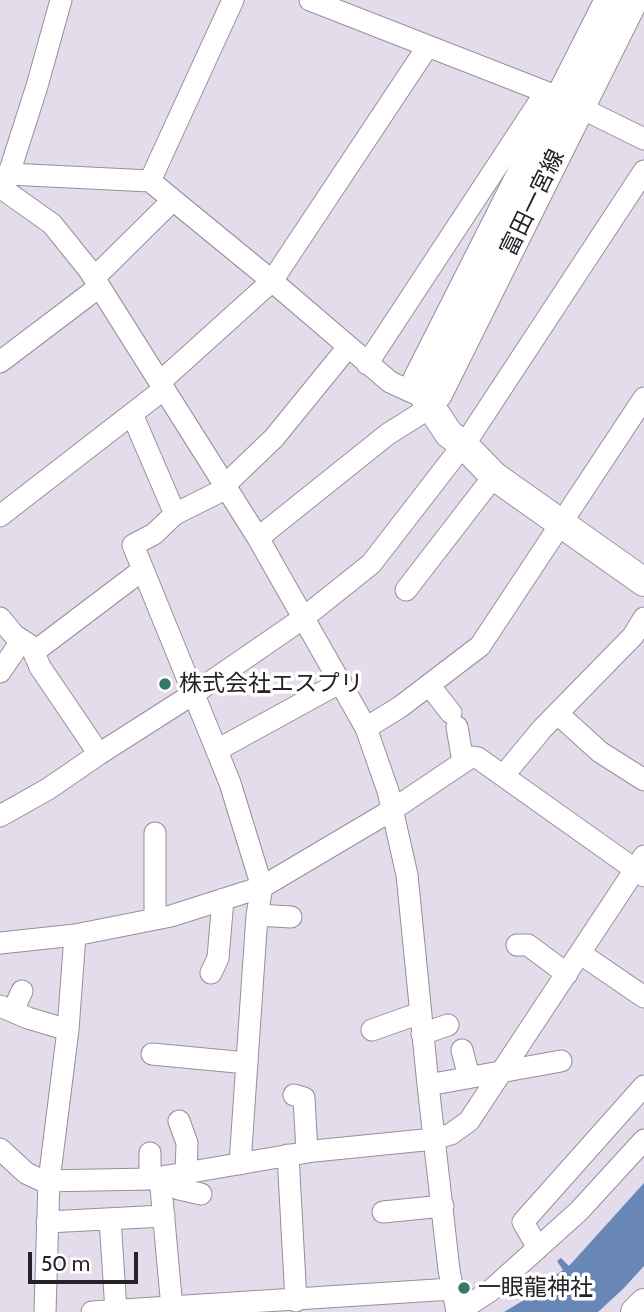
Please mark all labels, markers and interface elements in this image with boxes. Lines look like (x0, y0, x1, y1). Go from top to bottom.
street label: 富田一宮線 (495, 145, 571, 261)
place label: 株式会社エスプリ (179, 670, 363, 698)
marker: 株式会社エスプリ (157, 676, 173, 692)
scale bar (32, 1238, 142, 1282)
text: 50 m (41, 1251, 90, 1276)
place label: 一眼龍神社 (478, 1274, 593, 1302)
marker: 一眼龍神社 (456, 1280, 472, 1296)

